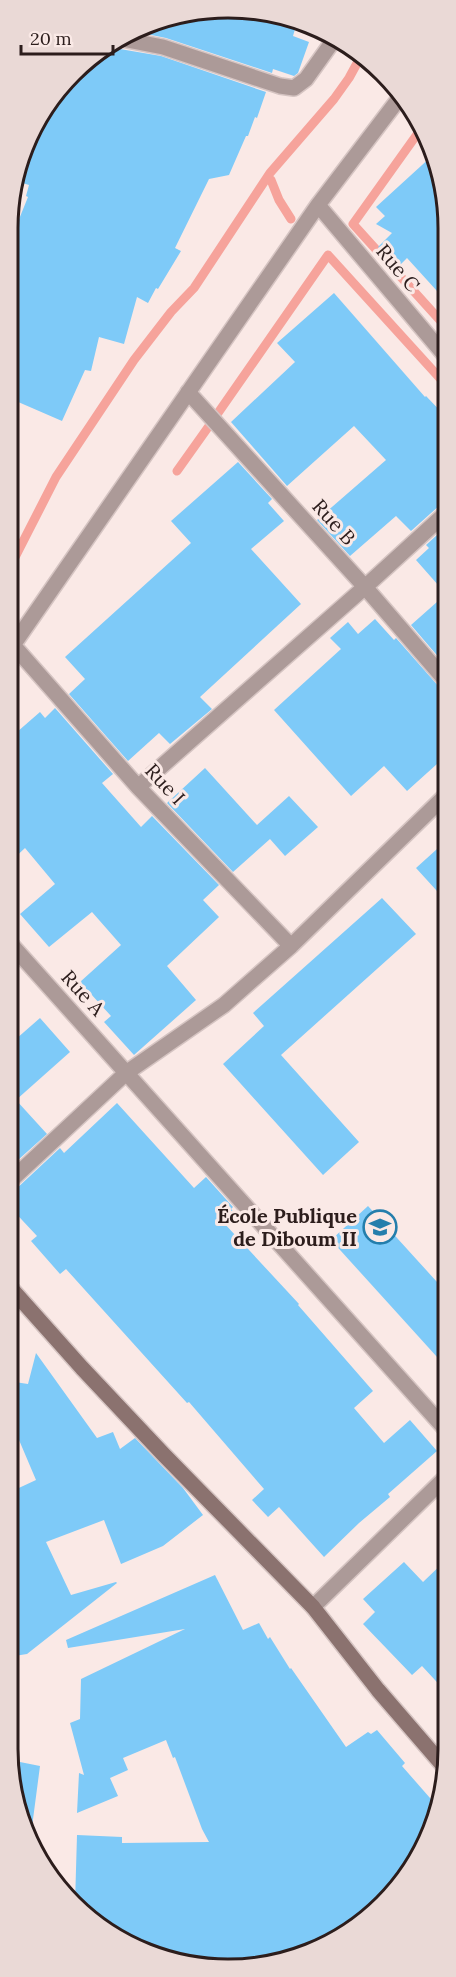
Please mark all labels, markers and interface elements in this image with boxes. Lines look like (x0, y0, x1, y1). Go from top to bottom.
scale bar (21, 18, 112, 56)
text: 20 m (30, 27, 72, 50)
street label: Rue C (371, 239, 426, 297)
street label: Rue B (307, 494, 361, 550)
street label: Rue I (140, 758, 191, 809)
street label: Rue A (56, 965, 111, 1021)
place label: École Publique de Diboum II (217, 1203, 357, 1251)
school or university icon: École Publique de Diboum II (362, 1209, 398, 1245)

